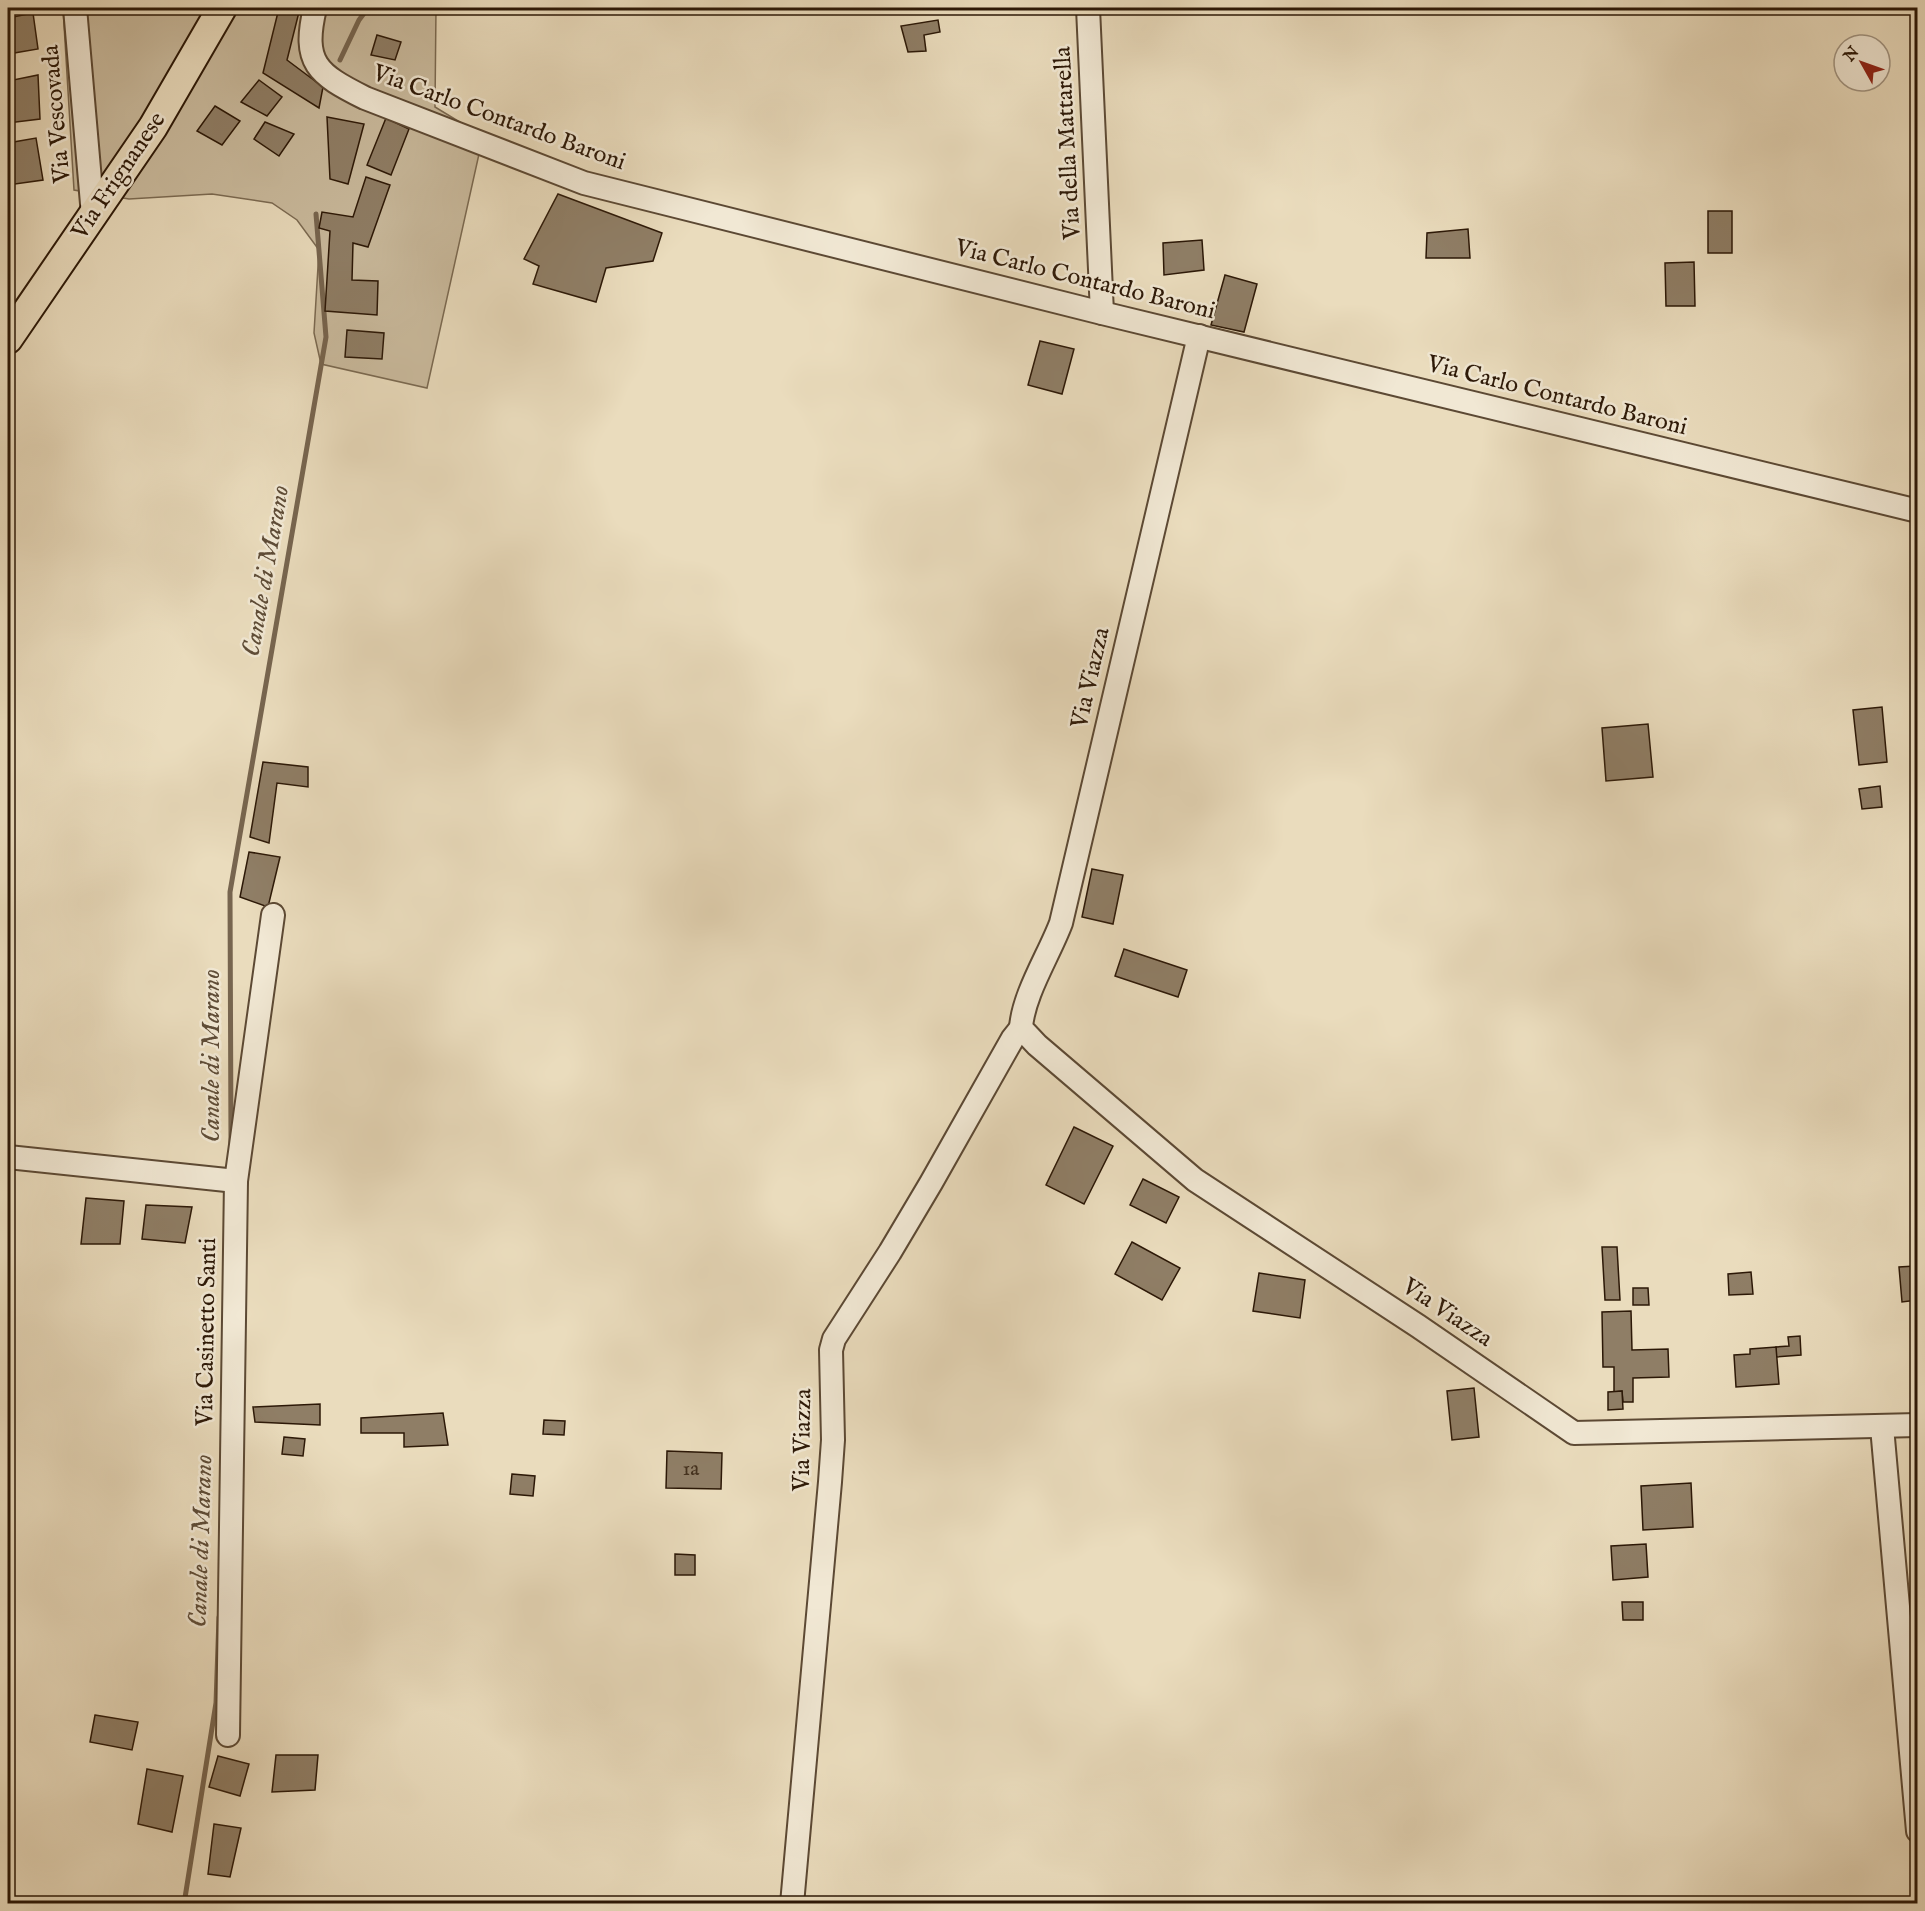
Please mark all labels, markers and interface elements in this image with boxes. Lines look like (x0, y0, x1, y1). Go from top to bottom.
north arrow (1832, 33, 1892, 93)
street label: Via Vescovada (35, 43, 79, 185)
text: N (1839, 43, 1864, 67)
street label: Via della Mattarella (1047, 45, 1089, 241)
street label: Via Carlo Contardo Baroni (367, 57, 630, 178)
street label: Via Frignanese (64, 106, 173, 247)
street label: Via Carlo Contardo Baroni (951, 232, 1218, 327)
street label: Via Carlo Contardo Baroni (1423, 348, 1690, 443)
water label: Canale di Marano (235, 483, 297, 659)
street label: Via Viazza (1064, 624, 1118, 733)
water label: Canale di Marano (195, 969, 228, 1143)
street label: Via Casinetto Santi (190, 1237, 224, 1428)
street label: Via Viazza (1395, 1271, 1499, 1355)
street label: Via Viazza (787, 1388, 819, 1493)
water label: Canale di Marano (181, 1454, 221, 1628)
house number: 1a (683, 1456, 700, 1483)

